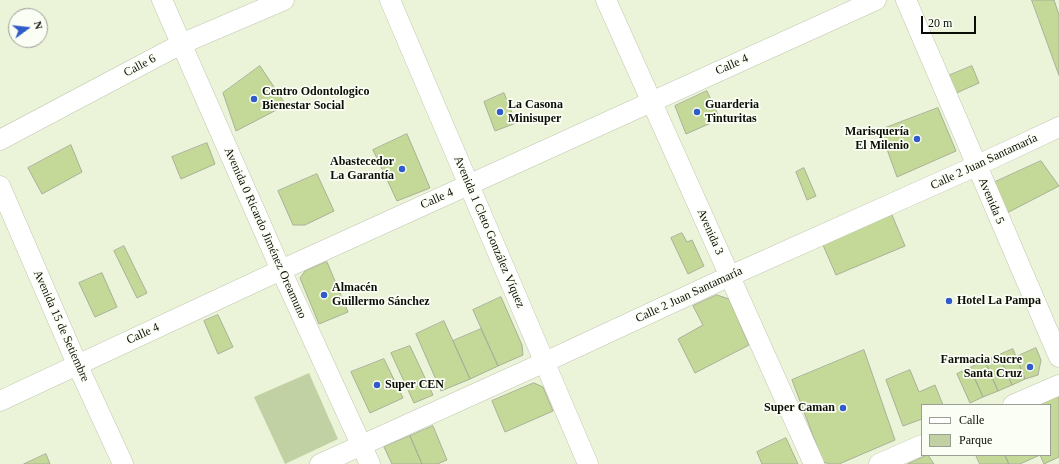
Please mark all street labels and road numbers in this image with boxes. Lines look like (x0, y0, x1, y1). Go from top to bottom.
street label: Calle 4 (713, 51, 751, 79)
street label: Calle 6 (121, 52, 159, 80)
street label: Calle 2 Juan Santamaría (928, 131, 1040, 193)
street label: Avenida 0 Ricardo Jiménez Oreamuno (221, 145, 309, 321)
street label: Avenida 1 Cleto González Víquez (450, 154, 528, 310)
street label: Avenida 5 (975, 176, 1007, 226)
street label: Calle 4 (418, 185, 456, 213)
street label: Avenida 3 (694, 207, 726, 257)
street label: Calle 2 Juan Santamaría (633, 264, 745, 326)
street label: Avenida 15 de Setiembre (30, 268, 92, 384)
street label: Calle 4 (124, 320, 162, 348)

